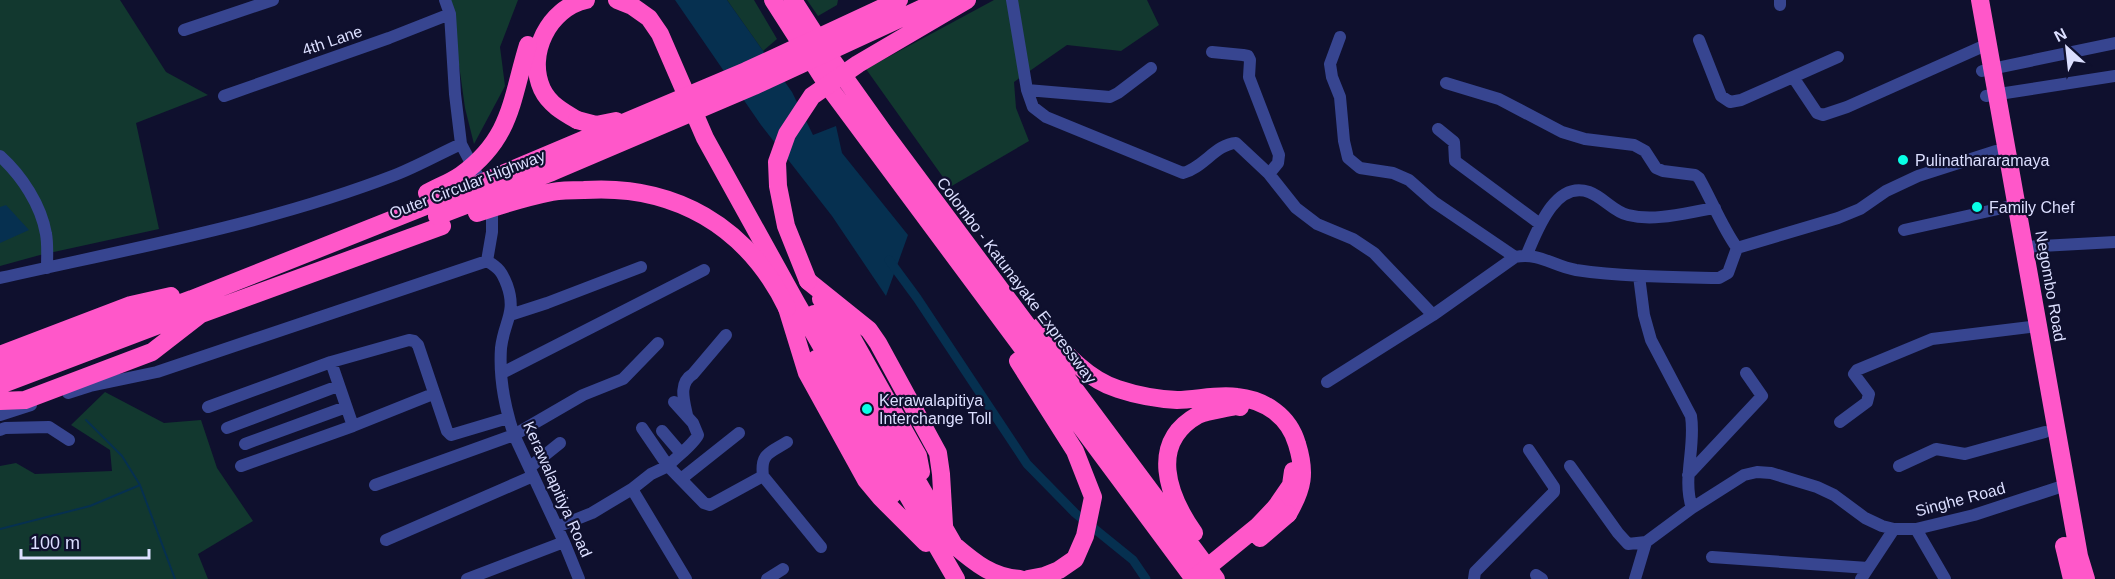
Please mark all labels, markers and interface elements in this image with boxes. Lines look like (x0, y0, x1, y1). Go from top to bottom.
north arrow (2037, 18, 2097, 78)
street label: 4th Lane (300, 22, 364, 59)
text: N (2051, 25, 2069, 45)
street label: Outer Circular Highway (387, 147, 547, 222)
place label: Pulinathararamaya (1915, 152, 2049, 169)
marker: Pulinathararamaya (1896, 153, 1910, 167)
street label: Colombo - Katunayake Expressway (934, 174, 1100, 387)
place label: Family Chef (1989, 199, 2075, 216)
marker: Family Chef (1970, 200, 1984, 214)
street label: Negombo Road (2032, 229, 2069, 343)
place label: Kerawalapitiya Interchange Toll (879, 392, 992, 427)
marker: Kerawalapitiya Interchange Toll (860, 402, 874, 416)
street label: Kerawalapitiya Road (520, 419, 595, 560)
street label: Singhe Road (1913, 479, 2007, 520)
scale bar (21, 522, 148, 560)
text: 100 m (30, 533, 80, 553)

